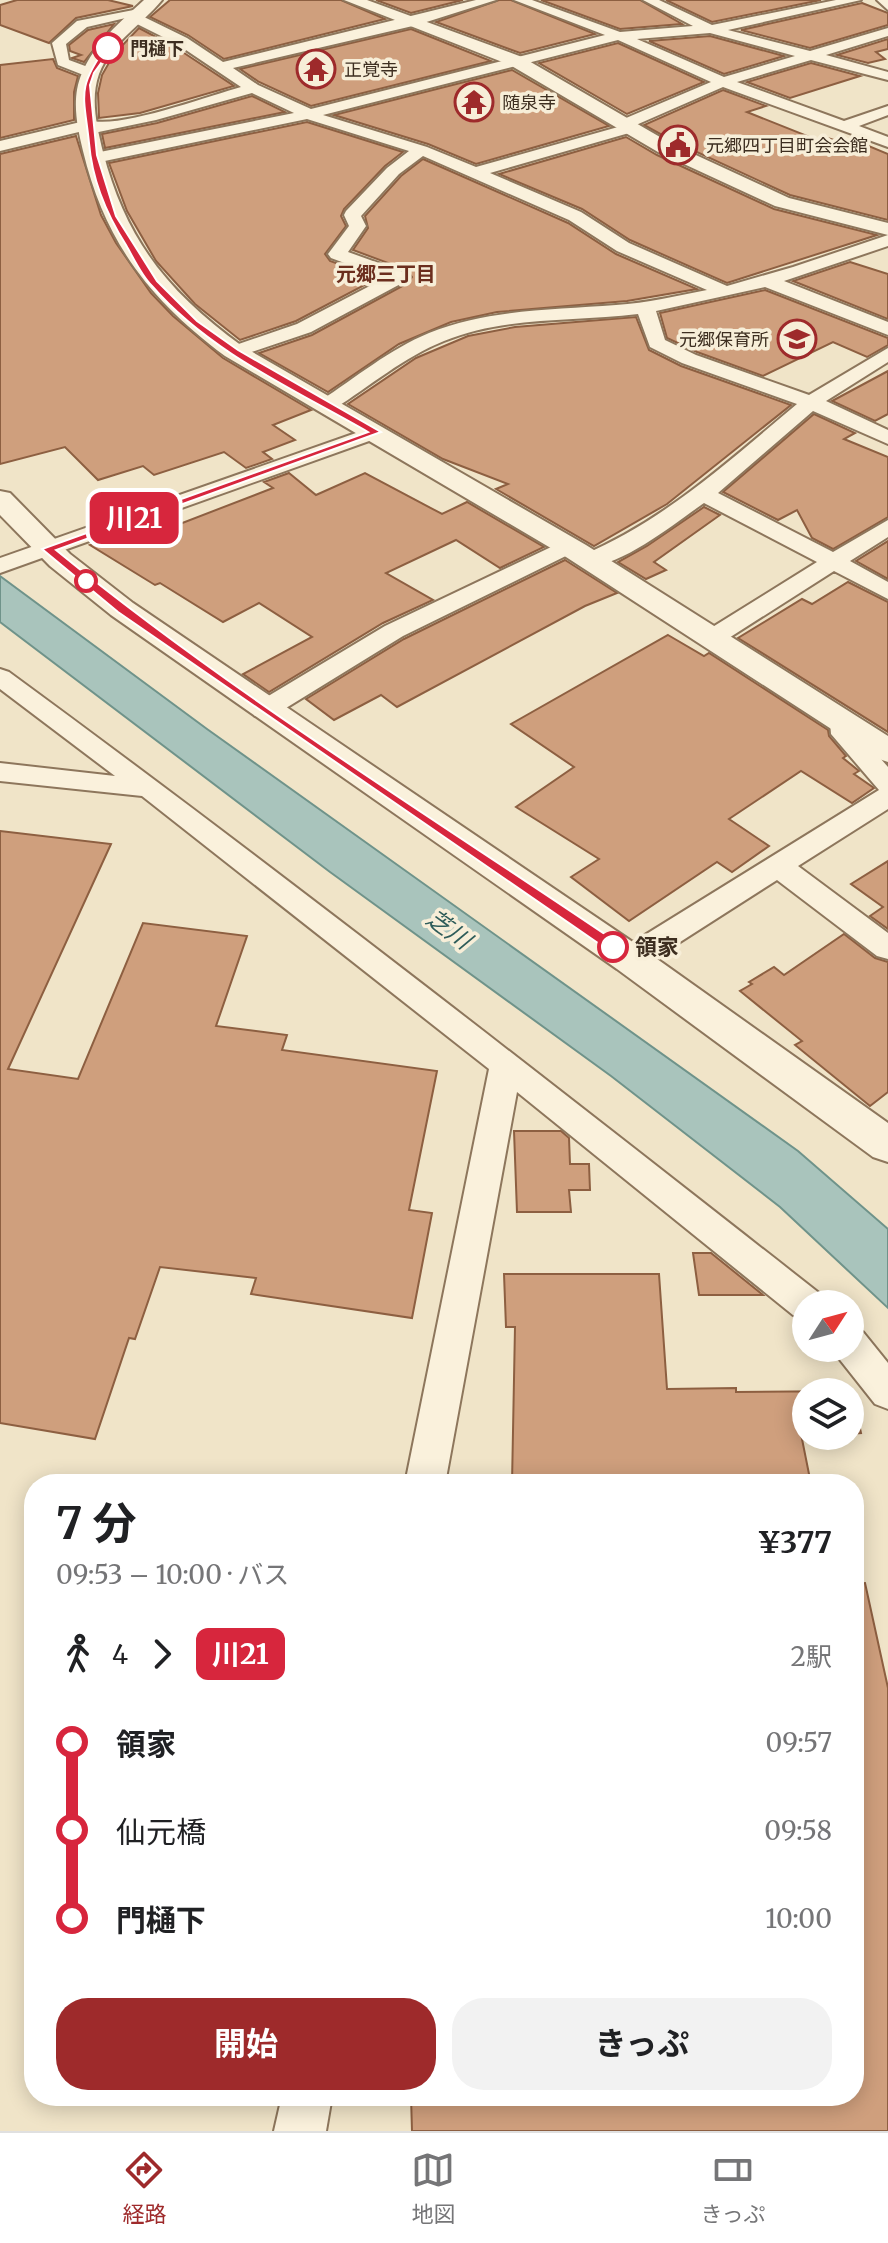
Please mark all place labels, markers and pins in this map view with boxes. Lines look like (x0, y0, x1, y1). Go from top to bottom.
marker: 門樋下 (93, 33, 123, 63)
place label: 門樋下 (130, 37, 184, 60)
temple icon: 正覚寺 (295, 48, 337, 90)
place label: 正覚寺 (344, 58, 398, 81)
temple icon: 随泉寺 (453, 81, 495, 123)
place label: 随泉寺 (502, 91, 556, 114)
public building icon: 元郷四丁目町会会館 (657, 124, 699, 166)
place label: 元郷四丁目町会会館 (706, 134, 868, 157)
school or university icon: 元郷保育所 (776, 318, 818, 360)
place label: 元郷保育所 (679, 328, 769, 351)
unlabelled marker (75, 570, 97, 592)
marker: 領家 (598, 932, 628, 962)
place label: 領家 (635, 933, 679, 961)

